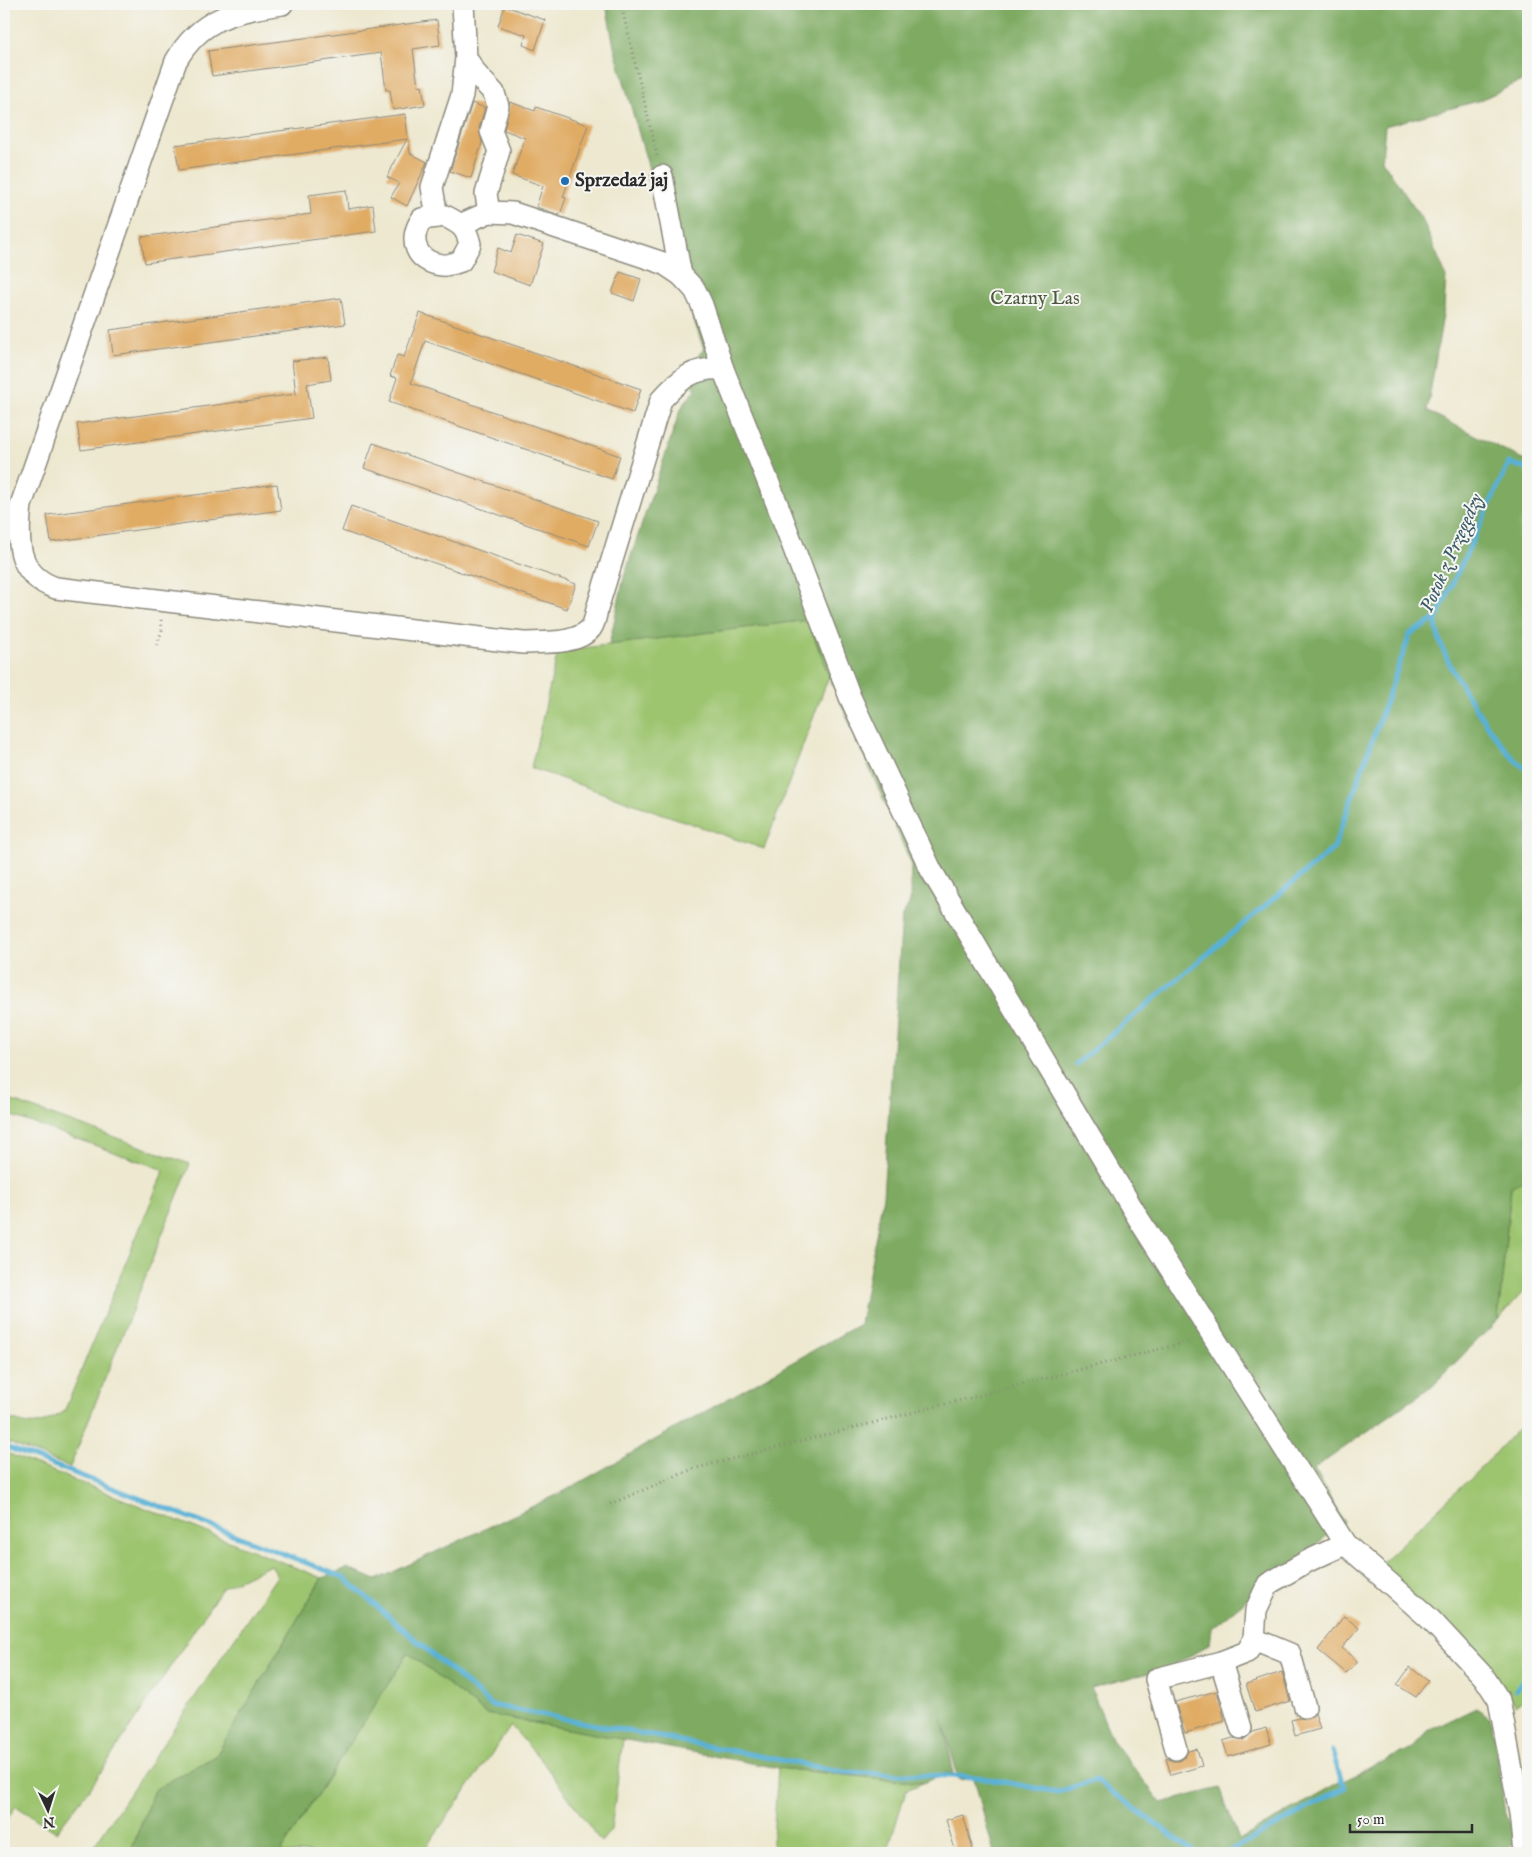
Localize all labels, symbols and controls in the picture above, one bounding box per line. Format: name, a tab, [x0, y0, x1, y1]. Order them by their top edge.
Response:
place label: Sprzedaż jaj	[575, 169, 668, 193]
marker: Sprzedaż jaj	[559, 175, 571, 187]
park label: Czarny Las	[990, 287, 1080, 311]
water label: Potok z Przegędzy	[1415, 489, 1490, 617]
north arrow	[22, 1784, 72, 1834]
scale bar	[1350, 1802, 1472, 1834]
text: 50 m	[1357, 1810, 1385, 1829]
text: N	[42, 1813, 57, 1831]

